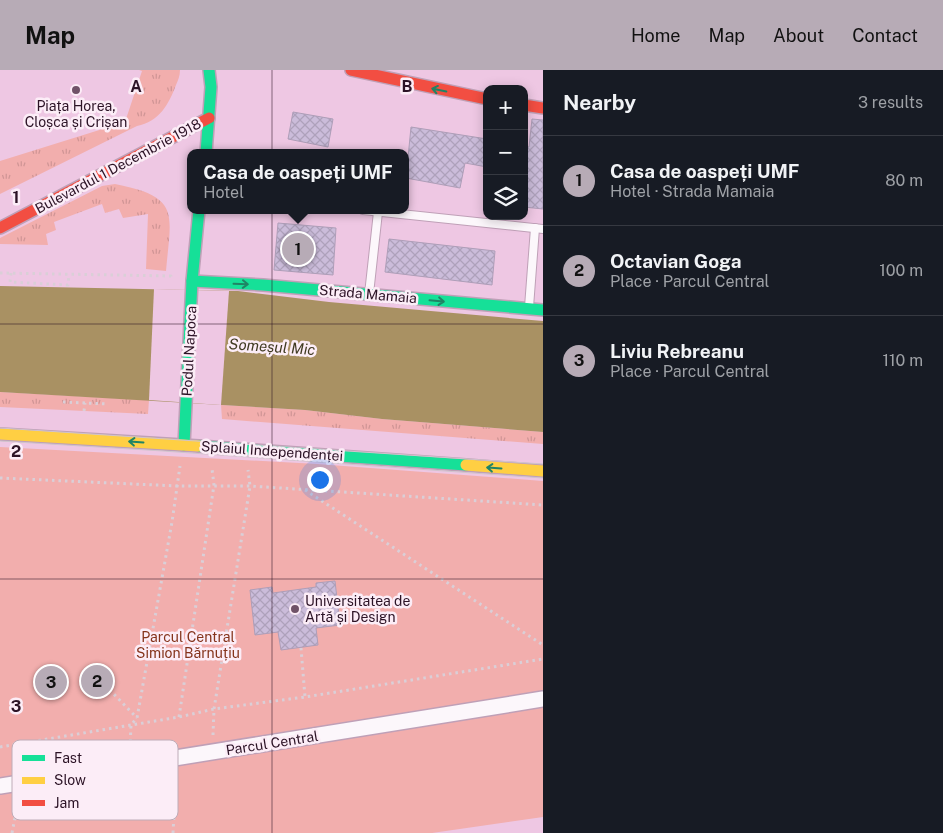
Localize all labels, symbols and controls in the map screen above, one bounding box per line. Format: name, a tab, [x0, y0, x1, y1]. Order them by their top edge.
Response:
text: Map	[25, 21, 75, 49]
text: Home	[631, 25, 681, 46]
text: Map	[709, 25, 745, 46]
text: About	[773, 25, 824, 46]
text: Contact	[852, 25, 918, 46]
text: A	[130, 77, 142, 96]
text: B	[402, 77, 413, 96]
marker: Piața Horea, Cloșca și Crișan	[70, 84, 82, 96]
one-way arrow	[431, 85, 447, 94]
map controls	[483, 85, 528, 220]
button: +	[483, 85, 528, 130]
text: Nearby	[563, 90, 636, 115]
text: 3 results	[858, 93, 923, 112]
place label: Piața Horea, Cloșca și Crișan	[25, 98, 127, 130]
street label: Bulevardul 1 Decembrie 1918	[32, 115, 204, 217]
button: −	[483, 130, 528, 175]
popup	[187, 149, 409, 214]
text: Casa de oaspeți UMF	[610, 160, 800, 182]
text: Casa de oaspeți UMF	[203, 161, 393, 183]
text: 1	[576, 171, 582, 190]
text: 80 m	[885, 171, 923, 190]
button: layers	[483, 175, 528, 220]
text: Hotel · Strada Mamaia	[610, 182, 774, 201]
text: Hotel	[203, 183, 244, 202]
text: 1	[13, 188, 19, 207]
pin: 1	[282, 230, 314, 268]
text: Octavian Goga	[610, 250, 742, 272]
text: 2	[574, 261, 584, 280]
text: 100 m	[879, 261, 923, 280]
text: Place · Parcul Central	[610, 272, 769, 291]
one-way arrow	[232, 279, 248, 288]
street label: Strada Mamaia	[318, 282, 418, 306]
one-way arrow	[429, 296, 445, 305]
street label: Podul Napoca	[179, 305, 199, 397]
water label: Someșul Mic	[228, 335, 316, 358]
text: Liviu Rebreanu	[610, 340, 744, 362]
text: 3	[574, 351, 584, 370]
text: 110 m	[882, 351, 923, 370]
text: Place · Parcul Central	[610, 362, 769, 381]
one-way arrow	[128, 438, 144, 447]
street label: Splaiul Independenței	[200, 438, 344, 464]
text: 2	[11, 442, 21, 461]
one-way arrow	[487, 463, 503, 473]
your location	[307, 467, 333, 493]
place label: Universitatea de Artă și Design	[305, 593, 410, 625]
marker: Universitatea de Artă și Design	[289, 603, 301, 615]
park label: Parcul Central Simion Bărnuțiu	[136, 629, 240, 661]
pin: 2	[81, 662, 113, 700]
pin: 3	[35, 663, 67, 701]
text: 3	[11, 697, 21, 716]
street label: Parcul Central	[225, 728, 319, 758]
legend	[12, 740, 178, 820]
text: Fast	[54, 750, 82, 766]
text: Slow	[54, 772, 86, 788]
text: Jam	[54, 795, 79, 811]

